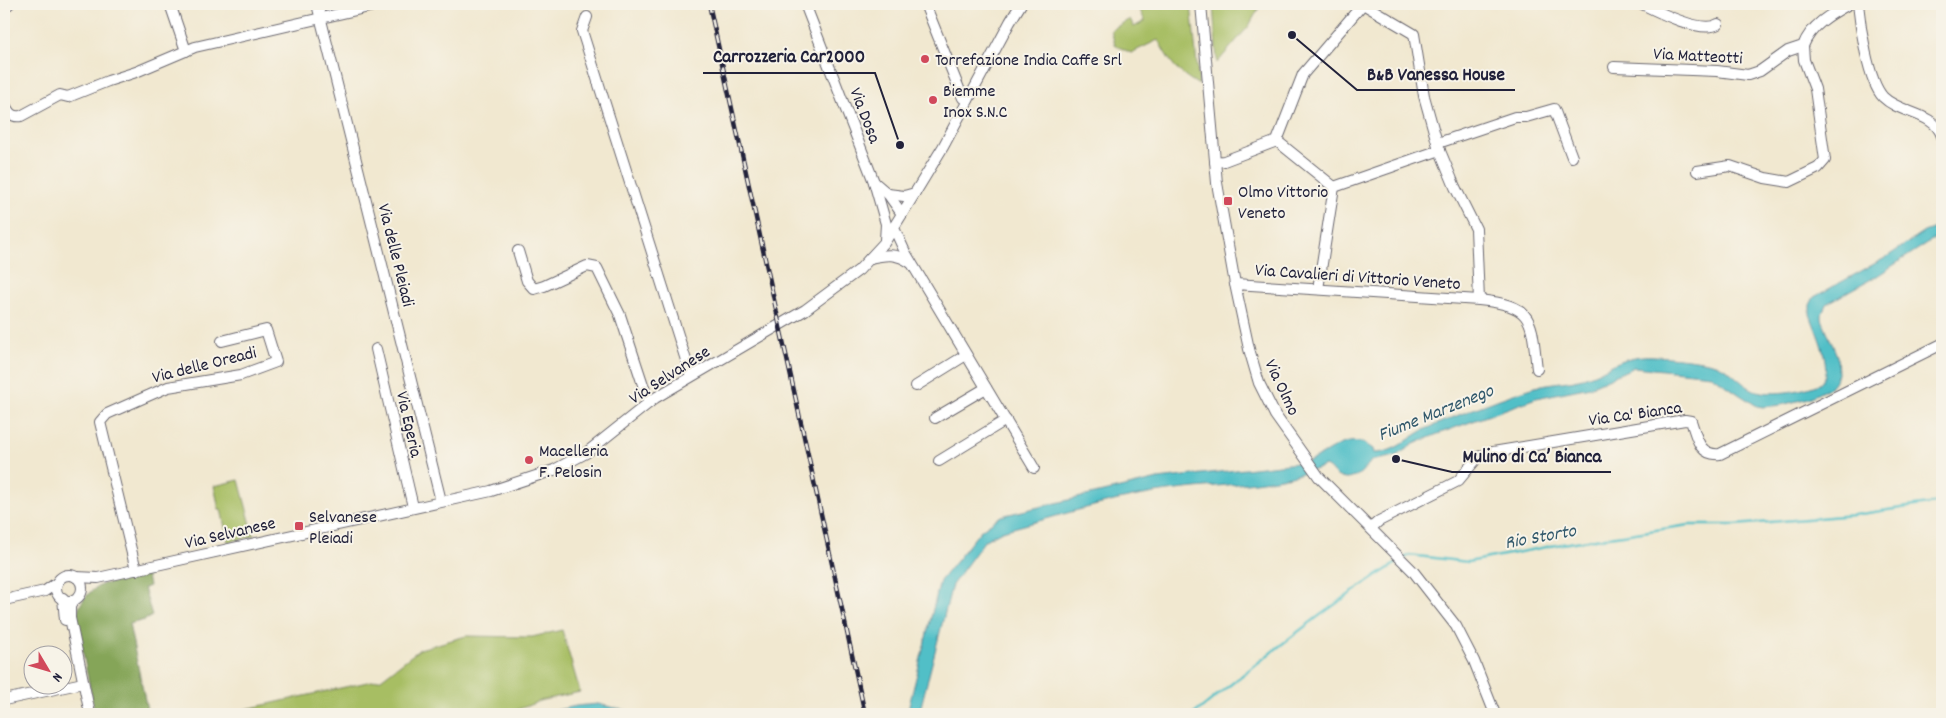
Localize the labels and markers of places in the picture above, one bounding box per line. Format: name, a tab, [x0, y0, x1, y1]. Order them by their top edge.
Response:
callout: Carrozzeria Car2000	[703, 39, 875, 73]
place label: Torrefazione India Caffe Srl	[935, 49, 1123, 74]
marker: Torrefazione India Caffe Srl	[919, 53, 931, 65]
callout: B&B Vanessa House	[1357, 56, 1515, 90]
place label: Biemme Inox S.N.C	[943, 80, 1008, 126]
marker: Biemme Inox S.N.C	[927, 94, 939, 106]
place label: Olmo Vittorio Veneto	[1238, 181, 1328, 227]
marker: Olmo Vittorio Veneto	[1222, 195, 1234, 207]
callout: Mulino di Ca’ Bianca	[1452, 438, 1611, 472]
place label: Macelleria F. Pelosin	[539, 440, 609, 486]
marker: Macelleria F. Pelosin	[523, 454, 535, 466]
place label: Selvanese Pleiadi	[309, 506, 377, 552]
marker: Selvanese Pleiadi	[293, 520, 305, 532]

